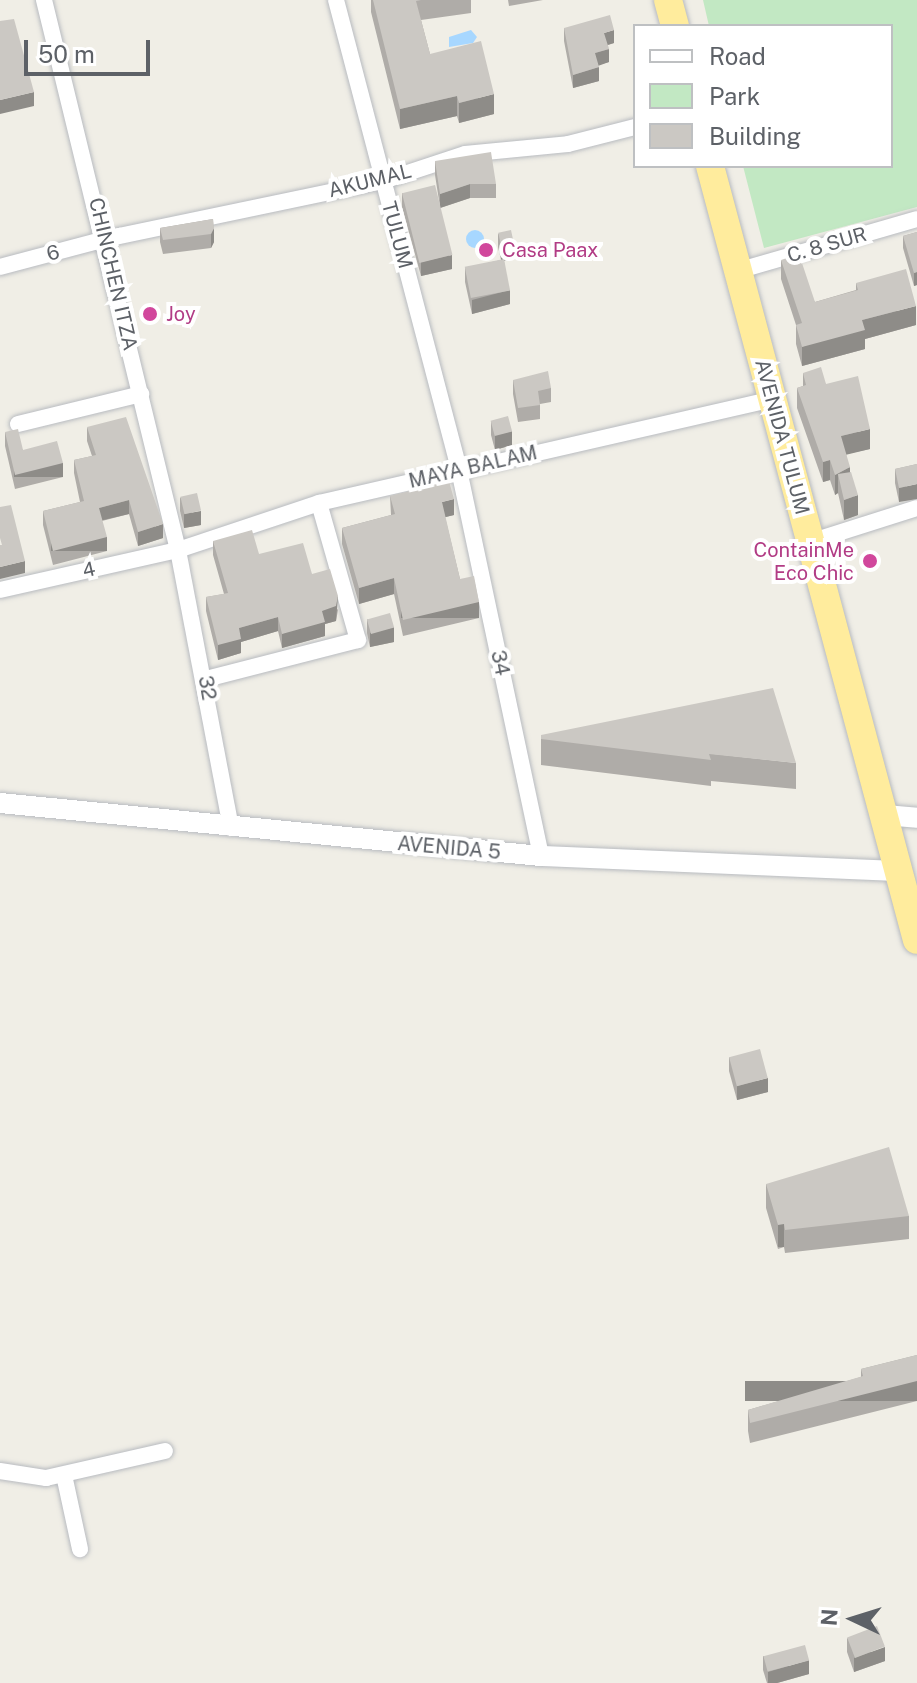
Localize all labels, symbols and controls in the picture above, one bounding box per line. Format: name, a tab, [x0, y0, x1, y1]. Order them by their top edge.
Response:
scale bar	[28, 24, 154, 74]
legend	[633, 24, 893, 168]
text: 50 m	[38, 40, 95, 68]
text: Road	[709, 42, 766, 70]
text: Park	[709, 82, 760, 110]
text: Building	[709, 122, 801, 150]
street label: AKUMAL	[326, 159, 414, 203]
street label: CHINCHEN ITZA	[84, 195, 142, 353]
street label: TULUM	[377, 199, 417, 271]
street label: C. 8 SUR	[784, 222, 870, 268]
place label: Casa Paax	[502, 238, 598, 262]
street label: 6	[44, 240, 62, 266]
marker: Casa Paax	[477, 241, 495, 259]
place label: Joy	[166, 302, 196, 326]
marker: Joy	[141, 305, 159, 323]
street label: AVENIDA TULUM	[750, 357, 814, 517]
street label: MAYA BALAM	[406, 441, 540, 493]
place label: ContainMe Eco Chic	[754, 538, 854, 585]
marker: ContainMe Eco Chic	[861, 552, 879, 570]
street label: 4	[80, 557, 98, 583]
street label: 34	[486, 648, 514, 678]
street label: 32	[193, 674, 221, 702]
street label: AVENIDA 5	[396, 832, 502, 864]
north arrow	[813, 1579, 893, 1659]
text: N	[815, 1608, 843, 1627]

